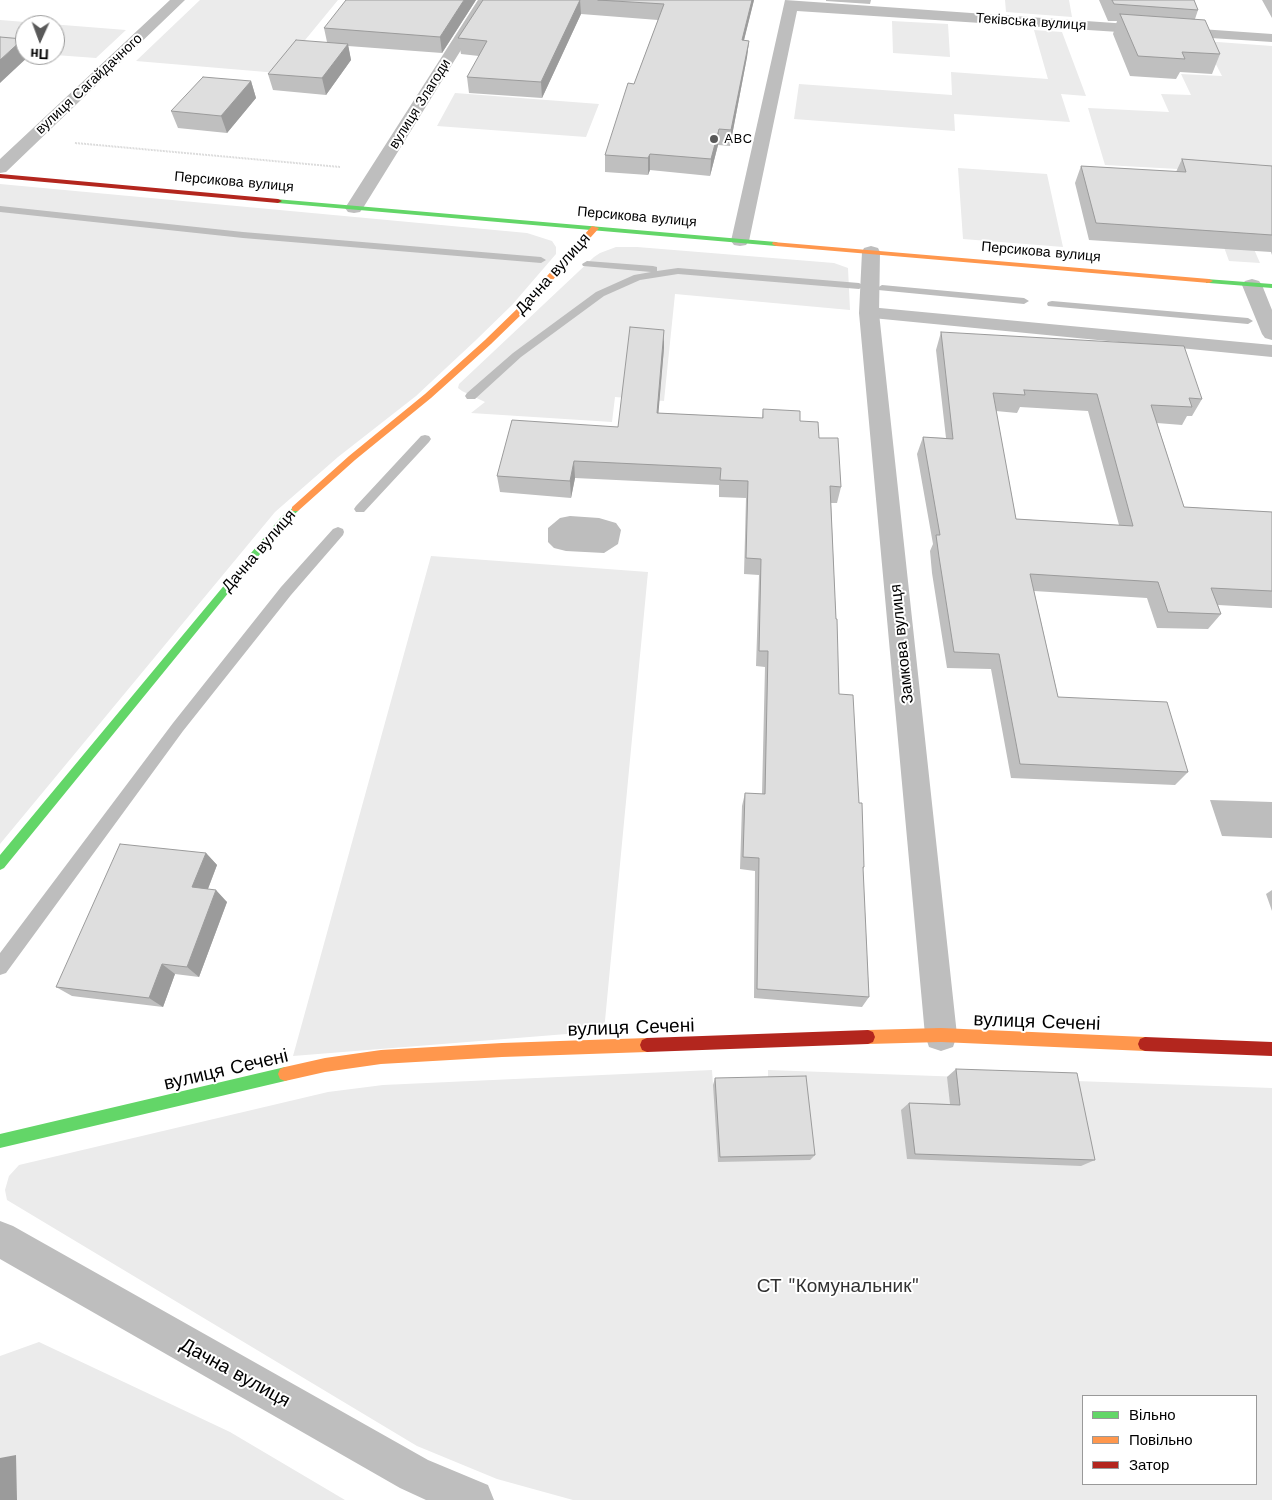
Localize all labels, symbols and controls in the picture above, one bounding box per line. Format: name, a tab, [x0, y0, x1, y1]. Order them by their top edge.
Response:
street label: Теківська вулиця	[975, 10, 1087, 34]
north arrow	[15, 15, 65, 65]
street label: вулиця Сагайдачного	[32, 30, 146, 138]
text: Пн	[30, 46, 49, 62]
street label: вулиця Злагоди	[386, 56, 454, 152]
place label: ABC	[724, 131, 752, 147]
marker: ABC	[708, 133, 720, 145]
street label: Персикова вулиця	[174, 168, 294, 196]
street label: Персикова вулиця	[577, 203, 697, 231]
street label: Дачна вулиця	[511, 229, 595, 319]
street label: Персикова вулиця	[981, 238, 1101, 266]
street label: Дачна вулиця	[218, 506, 300, 596]
street label: Замкова вулиця	[886, 583, 918, 705]
street label: вулиця Сечені	[973, 1008, 1101, 1036]
street label: вулиця Сечені	[567, 1014, 695, 1042]
street label: вулиця Сечені	[162, 1045, 290, 1095]
park label: СТ "Комунальник"	[757, 1275, 919, 1297]
street label: Дачна вулиця	[176, 1333, 294, 1413]
legend	[1082, 1395, 1257, 1485]
text: Вільно	[1129, 1406, 1176, 1424]
text: Повільно	[1129, 1431, 1193, 1449]
text: Затор	[1129, 1456, 1169, 1474]

